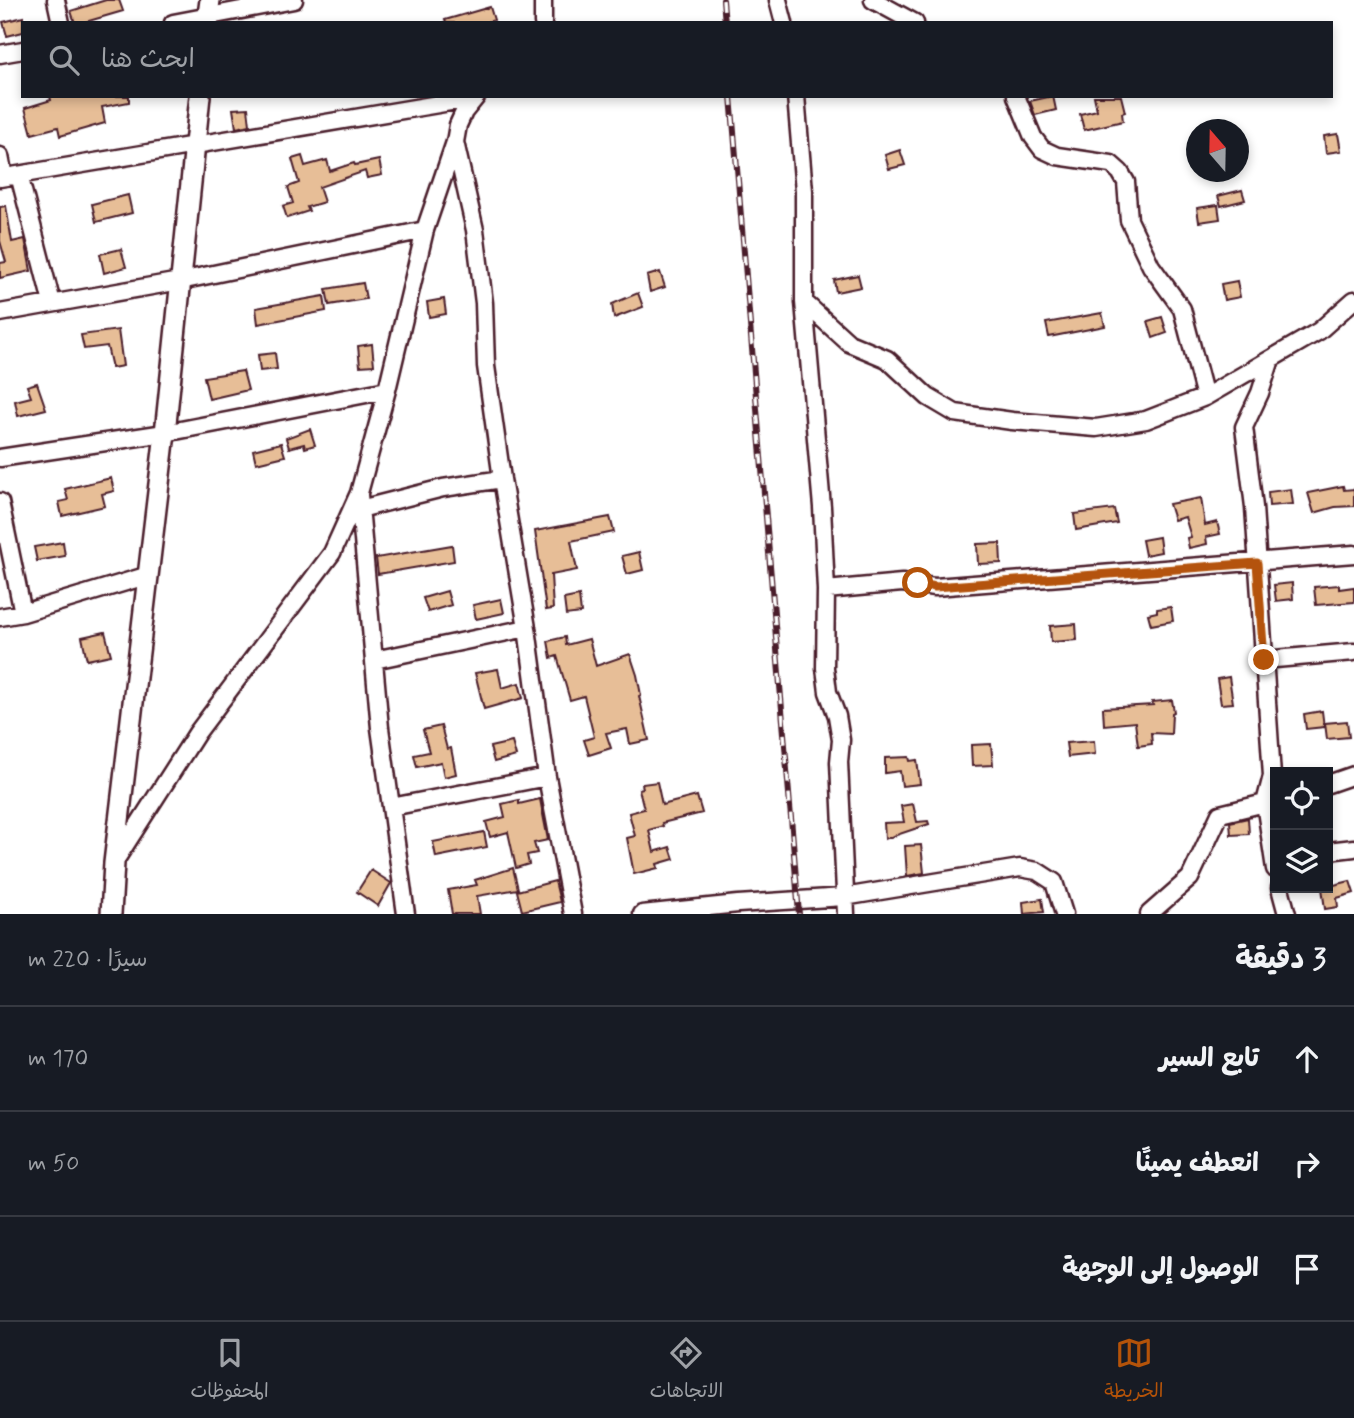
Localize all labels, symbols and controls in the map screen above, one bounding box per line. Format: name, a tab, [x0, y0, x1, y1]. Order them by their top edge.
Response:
search box	[21, 21, 1333, 98]
icon: search	[45, 41, 83, 79]
text: ابحث هنا	[101, 43, 195, 77]
north arrow	[1186, 119, 1249, 182]
route start	[902, 567, 933, 598]
route end	[1248, 644, 1279, 675]
map controls	[1270, 767, 1333, 893]
button: locate	[1270, 767, 1333, 830]
button: layers	[1270, 830, 1333, 893]
text: 3 دقيقة	[1235, 940, 1326, 979]
text: سيرًا · 220 m	[28, 945, 148, 975]
icon: ahead	[1288, 1040, 1326, 1078]
text: تابع السير	[1159, 1042, 1259, 1076]
text: 170 m	[28, 1044, 88, 1074]
icon: right	[1288, 1145, 1326, 1183]
text: انعطف يمينًا	[1136, 1147, 1259, 1181]
text: 50 m	[28, 1149, 80, 1179]
icon: arrive	[1288, 1250, 1326, 1288]
text: الوصول إلى الوجهة	[1062, 1252, 1259, 1286]
tab: المحفوظات	[191, 1334, 269, 1407]
tab: الاتجاهات	[650, 1334, 723, 1407]
tab: الخريطة	[1104, 1334, 1163, 1407]

